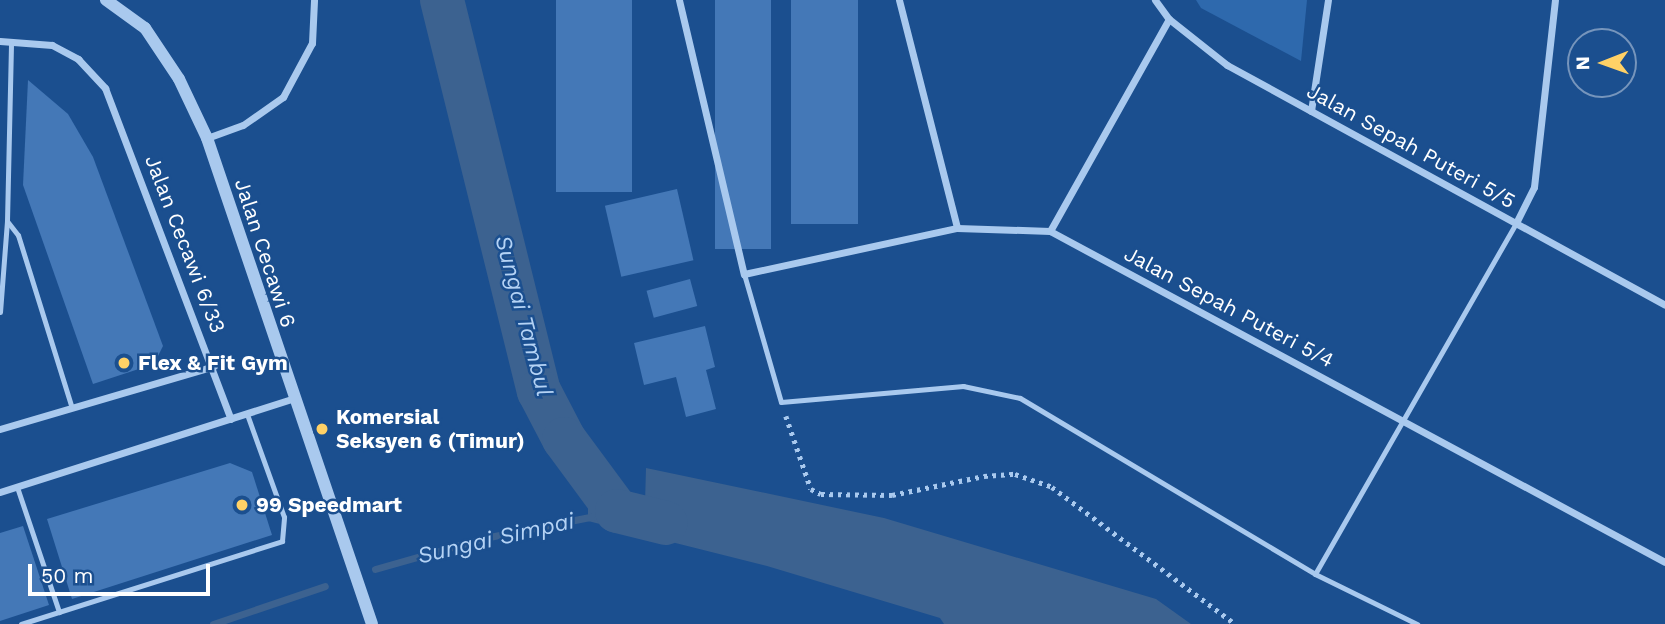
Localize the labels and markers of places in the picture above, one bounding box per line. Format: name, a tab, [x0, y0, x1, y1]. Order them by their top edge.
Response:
place label: Flex & Fit Gym	[138, 350, 288, 376]
marker: Flex & Fit Gym	[116, 355, 132, 371]
place label: Komersial Seksyen 6 (Timur)	[336, 404, 525, 454]
marker: Komersial Seksyen 6 (Timur)	[314, 421, 330, 437]
place label: 99 Speedmart	[256, 492, 402, 518]
marker: 99 Speedmart	[234, 497, 250, 513]

